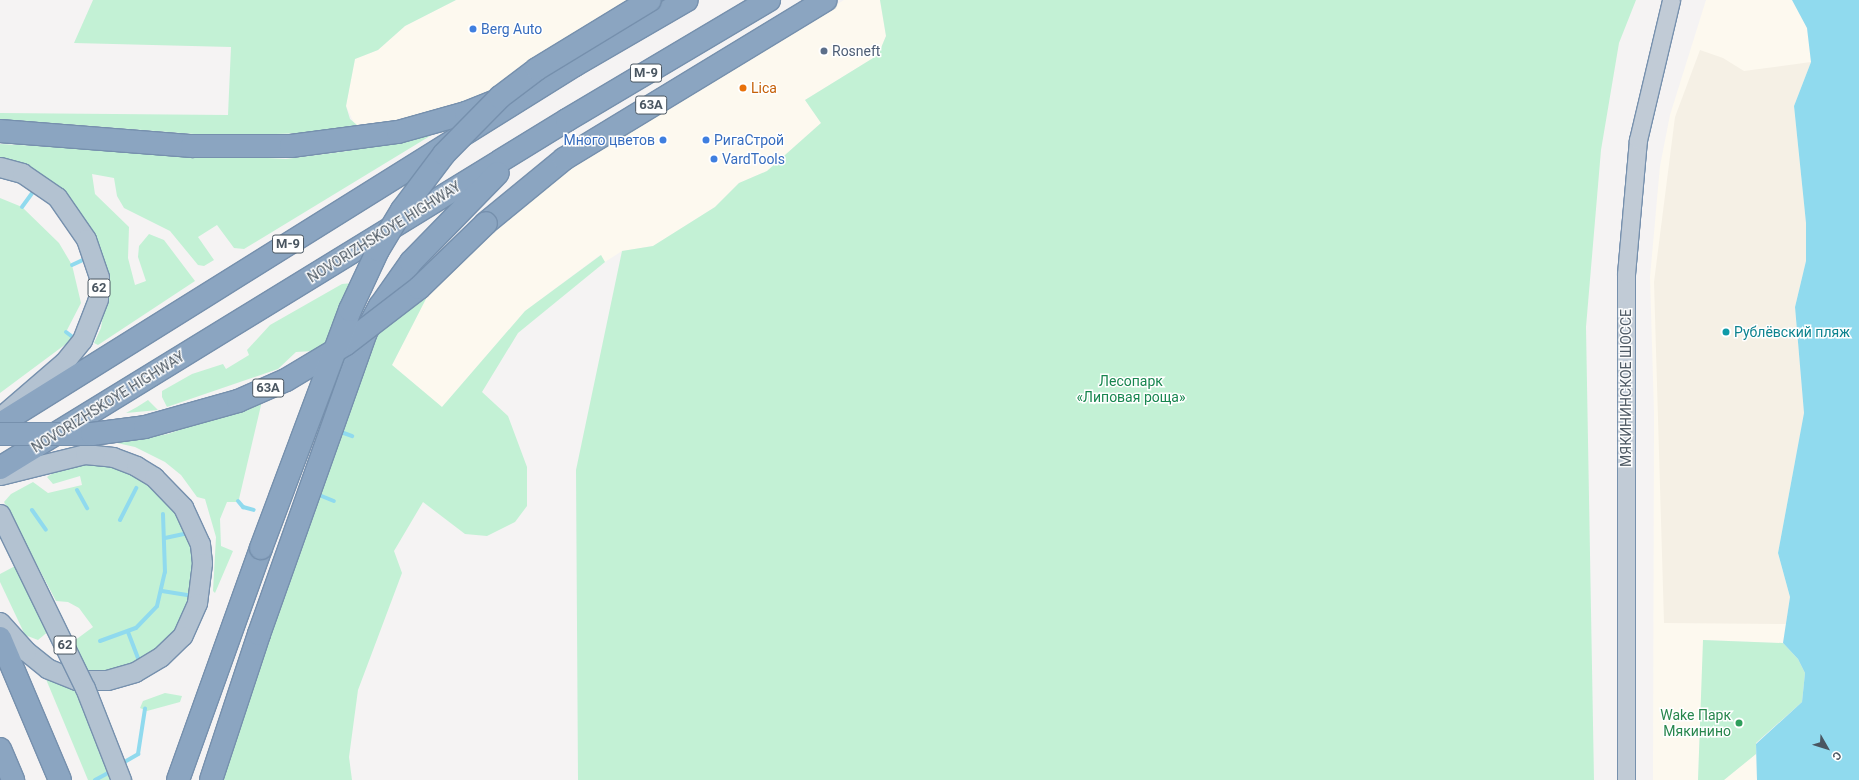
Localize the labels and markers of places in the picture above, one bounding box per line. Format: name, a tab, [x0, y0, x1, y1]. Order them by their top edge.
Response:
place label: Berg Auto	[481, 21, 542, 37]
marker: Berg Auto	[468, 24, 478, 34]
place label: Rosneft	[832, 43, 880, 59]
marker: Rosneft	[819, 46, 829, 56]
place label: Lica	[751, 80, 777, 96]
marker: Lica	[738, 83, 748, 93]
place label: Много цветов	[563, 132, 655, 148]
place label: РигаСтрой	[714, 132, 784, 148]
marker: Много цветов	[658, 135, 668, 145]
marker: РигаСтрой	[701, 135, 711, 145]
place label: VardTools	[722, 151, 785, 167]
marker: VardTools	[709, 154, 719, 164]
place label: Рублёвский пляж	[1734, 324, 1850, 340]
marker: Рублёвский пляж	[1721, 327, 1731, 337]
place label: Wake Парк Мякинино	[1660, 707, 1731, 740]
marker: Wake Парк Мякинино	[1734, 718, 1744, 728]

